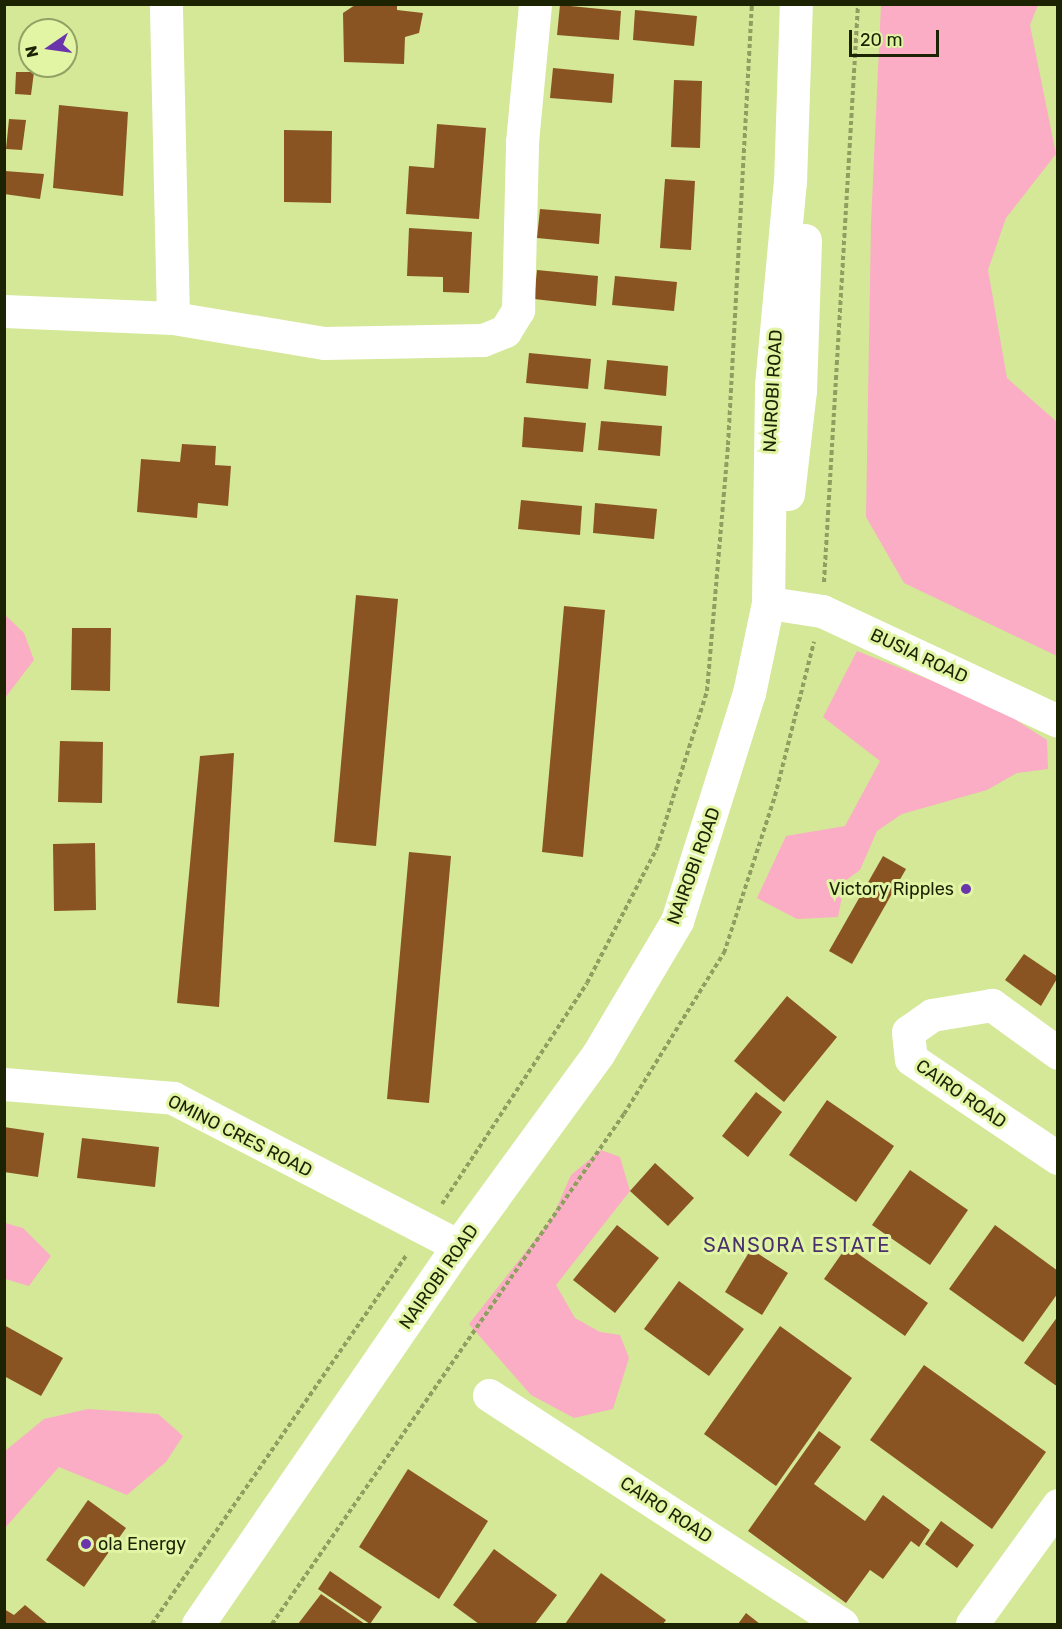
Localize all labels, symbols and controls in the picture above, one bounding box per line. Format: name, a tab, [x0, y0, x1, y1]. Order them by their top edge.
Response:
north arrow	[18, 18, 78, 78]
scale bar	[852, 18, 942, 56]
text: 20 m	[860, 29, 902, 51]
text: N	[21, 44, 42, 59]
street label: NAIROBI ROAD	[759, 329, 787, 453]
street label: BUSIA ROAD	[867, 624, 971, 688]
street label: NAIROBI ROAD	[663, 805, 725, 927]
place label: Victory Ripples	[828, 878, 954, 900]
marker: Victory Ripples	[959, 882, 973, 896]
street label: CAIRO ROAD	[912, 1055, 1010, 1133]
street label: OMINO CRES ROAD	[164, 1090, 316, 1182]
street label: NAIROBI ROAD	[395, 1220, 483, 1334]
district label: SANSORA ESTATE	[703, 1233, 891, 1257]
street label: CAIRO ROAD	[616, 1472, 716, 1548]
place label: ola Energy	[98, 1533, 186, 1555]
marker: ola Energy	[79, 1537, 93, 1551]

